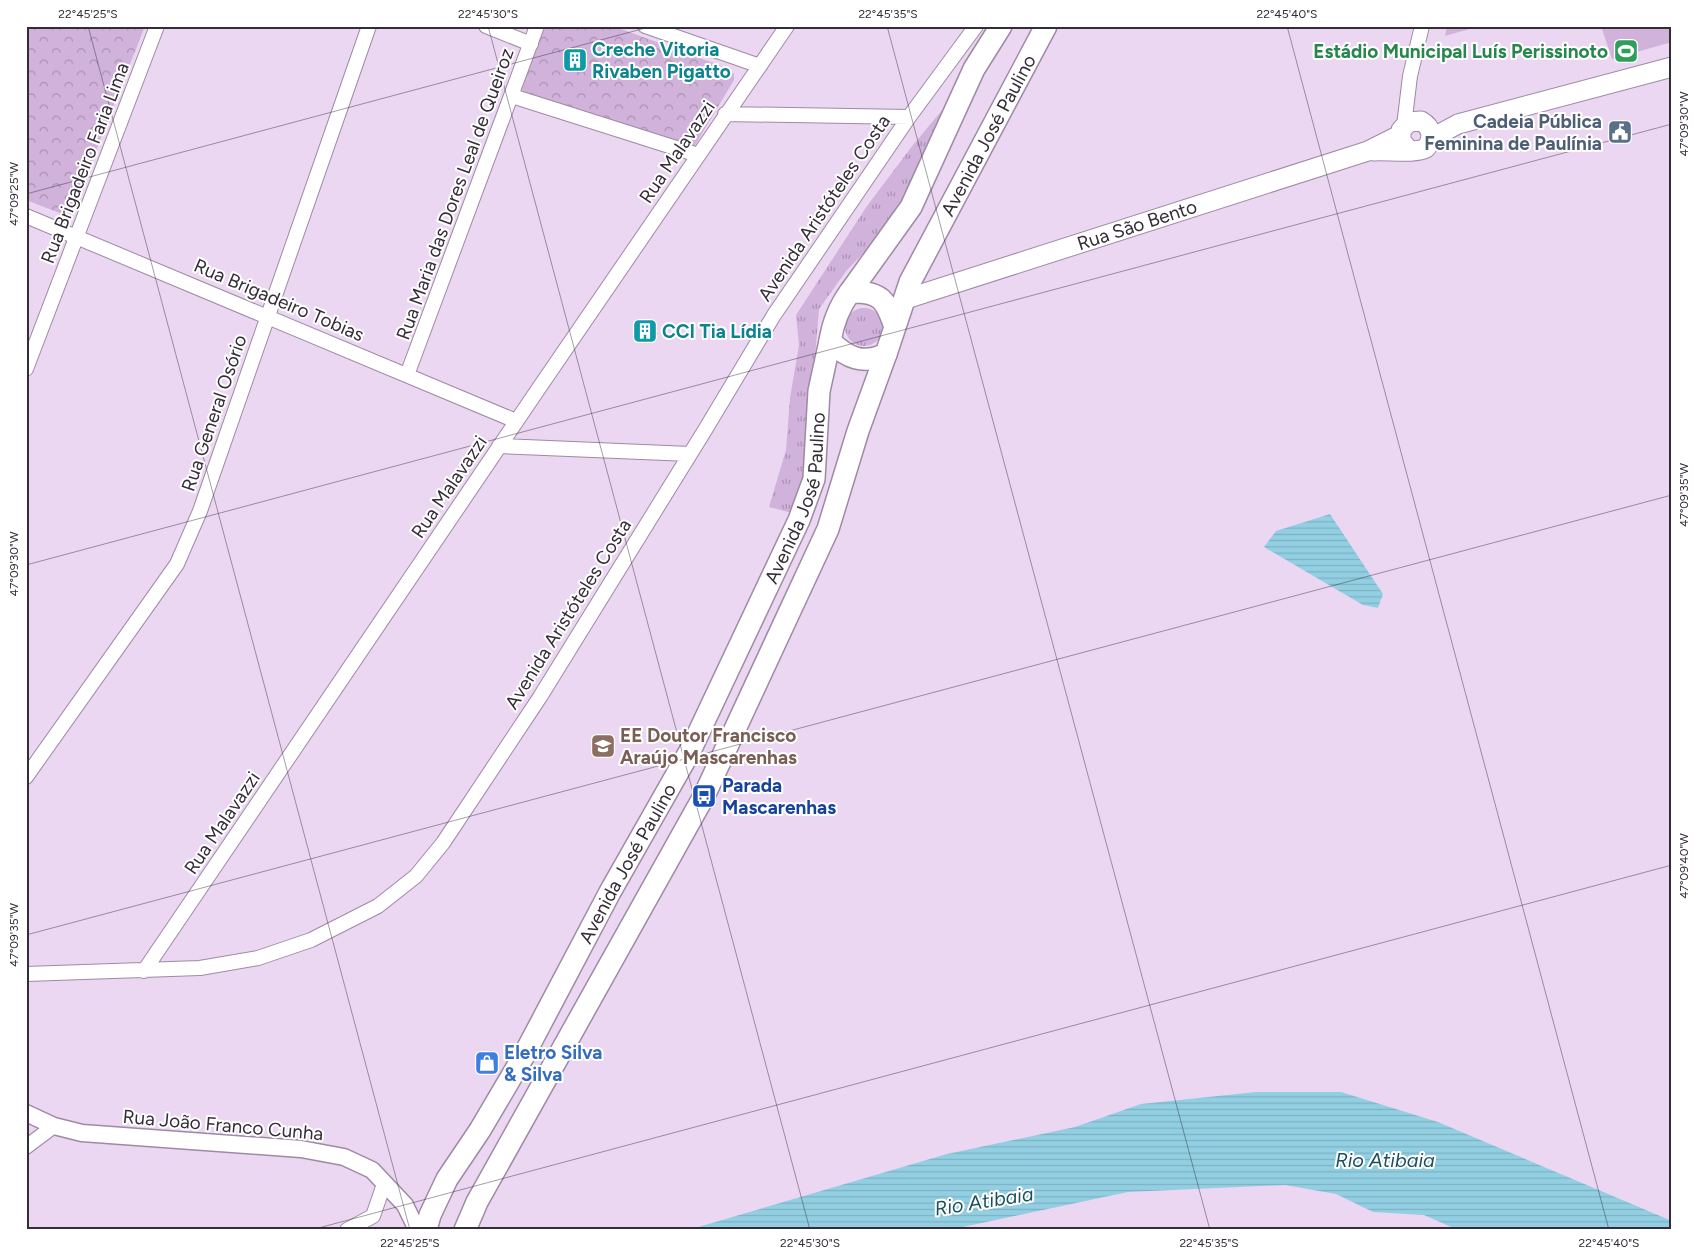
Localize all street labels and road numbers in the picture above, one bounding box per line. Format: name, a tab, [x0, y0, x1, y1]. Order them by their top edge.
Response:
street label: Rua Maria das Dores Leal de Queiroz	[391, 45, 519, 343]
street label: Avenida José Paulino	[936, 50, 1040, 220]
street label: Rua Brigadeiro Faria Lima	[36, 59, 134, 267]
street label: Rua Malavazzi	[634, 96, 720, 208]
street label: Avenida Aristóteles Costa	[753, 110, 895, 306]
street label: Rua São Bento	[1074, 195, 1200, 255]
street label: Rua Brigadeiro Tobias	[190, 254, 368, 346]
street label: Rua General Osório	[176, 332, 252, 494]
street label: Avenida José Paulino	[759, 412, 829, 587]
street label: Rua Malavazzi	[406, 431, 492, 543]
street label: Avenida Aristóteles Costa	[500, 515, 636, 713]
street label: Rua Malavazzi	[179, 767, 265, 879]
street label: Avenida José Paulino	[574, 779, 681, 947]
street label: Rua João Franco Cunha	[122, 1105, 324, 1145]

